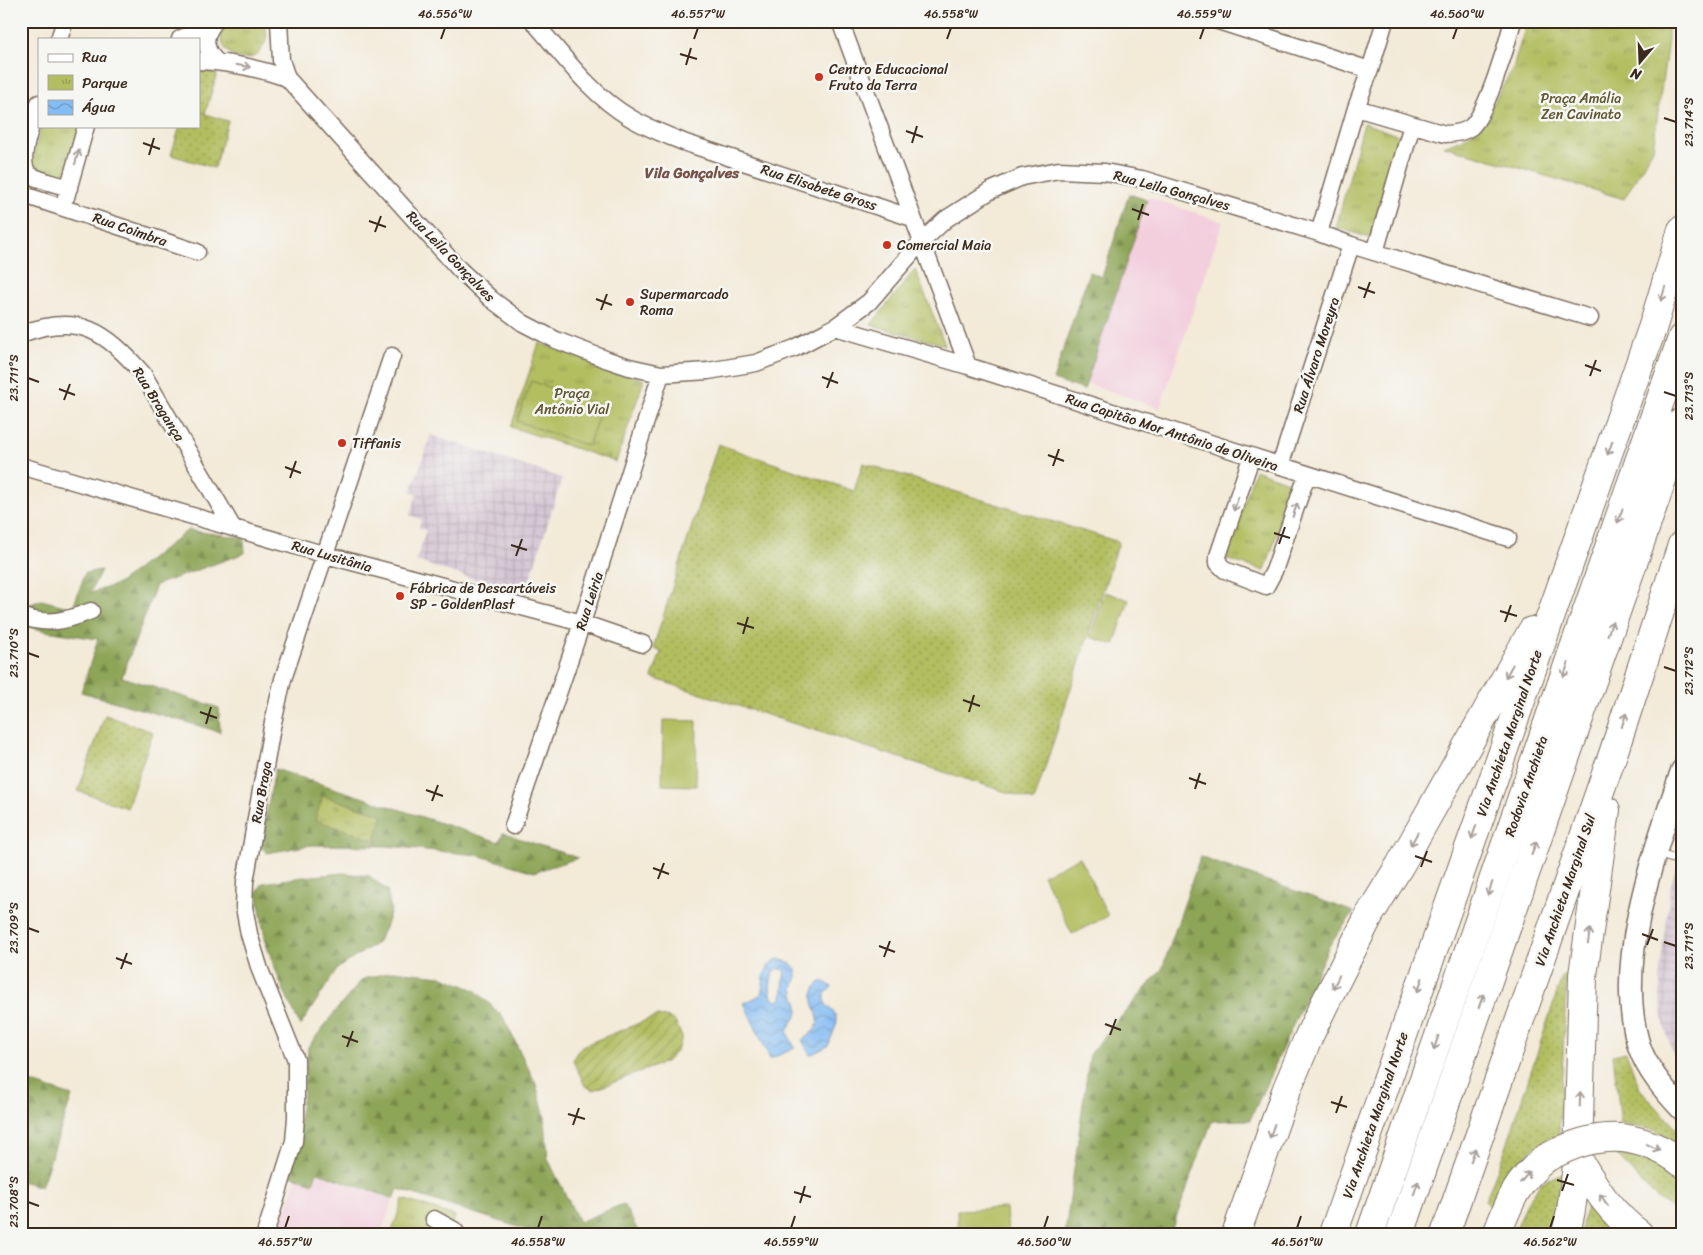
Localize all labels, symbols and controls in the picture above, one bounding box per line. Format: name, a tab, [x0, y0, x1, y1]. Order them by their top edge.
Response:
text: 46.556°W	[418, 3, 473, 25]
text: 46.557°W	[671, 3, 726, 25]
text: 46.558°W	[924, 3, 979, 25]
text: 46.559°W	[1177, 3, 1232, 25]
text: 46.560°W	[1430, 3, 1485, 25]
legend	[38, 38, 200, 128]
north arrow	[1616, 38, 1666, 88]
text: Rua	[82, 44, 107, 70]
place label: Centro Educacional Fruto da Terra	[829, 57, 949, 98]
text: N	[1627, 60, 1646, 88]
one-way arrow	[235, 62, 251, 72]
text: Parque	[82, 70, 127, 96]
marker: Centro Educacional Fruto da Terra	[813, 71, 825, 83]
park label: Praça Amália Zen Cavinato	[1541, 86, 1621, 127]
text: Água	[81, 94, 115, 120]
text: 23.714°S	[1678, 97, 1700, 147]
one-way arrow	[73, 149, 83, 165]
street label: Rua Elisabete Gross	[758, 157, 881, 218]
district label: Vila Gonçalves	[645, 160, 740, 186]
street label: Rua Leila Gonçalves	[1111, 163, 1233, 218]
street label: Rua Coimbra	[89, 205, 171, 254]
street label: Rua Leila Gonçalves	[400, 205, 502, 309]
place label: Comercial Maia	[897, 233, 991, 258]
marker: Comercial Maia	[881, 239, 893, 251]
place label: Supermarcado Roma	[640, 282, 729, 323]
one-way arrow	[1657, 286, 1667, 302]
street label: Rua Álvaro Moreyra	[1286, 294, 1347, 417]
marker: Supermarcado Roma	[624, 296, 636, 308]
text: 23.711°S	[3, 354, 25, 401]
street label: Rua Bragança	[126, 362, 192, 447]
text: 23.713°S	[1678, 371, 1700, 420]
park label: Praça Antônio Vial	[534, 381, 610, 422]
street label: Rua Capitão Mor Antônio de Oliveira	[1062, 386, 1282, 479]
place label: Tiffanis	[352, 431, 401, 456]
marker: Tiffanis	[336, 437, 348, 449]
one-way arrow	[1605, 439, 1614, 455]
one-way arrow	[1230, 496, 1240, 512]
one-way arrow	[1291, 503, 1300, 519]
one-way arrow	[1615, 508, 1624, 523]
street label: Rua Lusitânia	[289, 533, 375, 580]
street label: Rua Leiria	[568, 569, 611, 634]
place label: Fábrica de Descartáveis SP - GoldenPlast	[410, 576, 556, 617]
marker: Fábrica de Descartáveis SP - GoldenPlast	[394, 590, 406, 602]
one-way arrow	[1606, 621, 1615, 636]
text: 23.710°S	[3, 628, 25, 678]
street label: Via Anchieta Marginal Norte	[1469, 646, 1550, 820]
text: 23.712°S	[1678, 646, 1700, 695]
one-way arrow	[1561, 661, 1570, 677]
one-way arrow	[1504, 664, 1514, 679]
one-way arrow	[1620, 713, 1630, 729]
street label: Rodovia Anchieta	[1497, 732, 1555, 840]
street label: Rua Braga	[244, 759, 279, 825]
street label: Via Anchieta Marginal Sul	[1528, 810, 1604, 970]
one-way arrow	[1469, 824, 1479, 840]
one-way arrow	[1409, 832, 1419, 847]
one-way arrow	[1530, 840, 1539, 856]
one-way arrow	[1484, 881, 1494, 897]
text: 23.709°S	[3, 902, 25, 954]
text: 23.711°S	[1678, 922, 1700, 969]
one-way arrow	[1584, 929, 1594, 945]
one-way arrow	[1330, 974, 1340, 989]
one-way arrow	[1415, 977, 1424, 992]
one-way arrow	[1477, 994, 1486, 1009]
street label: Via Anchieta Marginal Norte	[1335, 1028, 1416, 1202]
one-way arrow	[1431, 1034, 1440, 1050]
one-way arrow	[1575, 1091, 1585, 1107]
one-way arrow	[1267, 1123, 1276, 1138]
one-way arrow	[1645, 1142, 1660, 1152]
one-way arrow	[1469, 1147, 1478, 1163]
one-way arrow	[1520, 1171, 1531, 1184]
text: 23.708°S	[3, 1176, 25, 1228]
one-way arrow	[1412, 1180, 1421, 1196]
one-way arrow	[1599, 1193, 1609, 1207]
text: 46.557°W	[258, 1231, 313, 1253]
text: 46.558°W	[511, 1231, 566, 1253]
text: 46.559°W	[764, 1231, 819, 1253]
text: 46.560°W	[1017, 1231, 1072, 1253]
text: 46.561°W	[1271, 1231, 1324, 1253]
text: 46.562°W	[1523, 1231, 1577, 1253]

